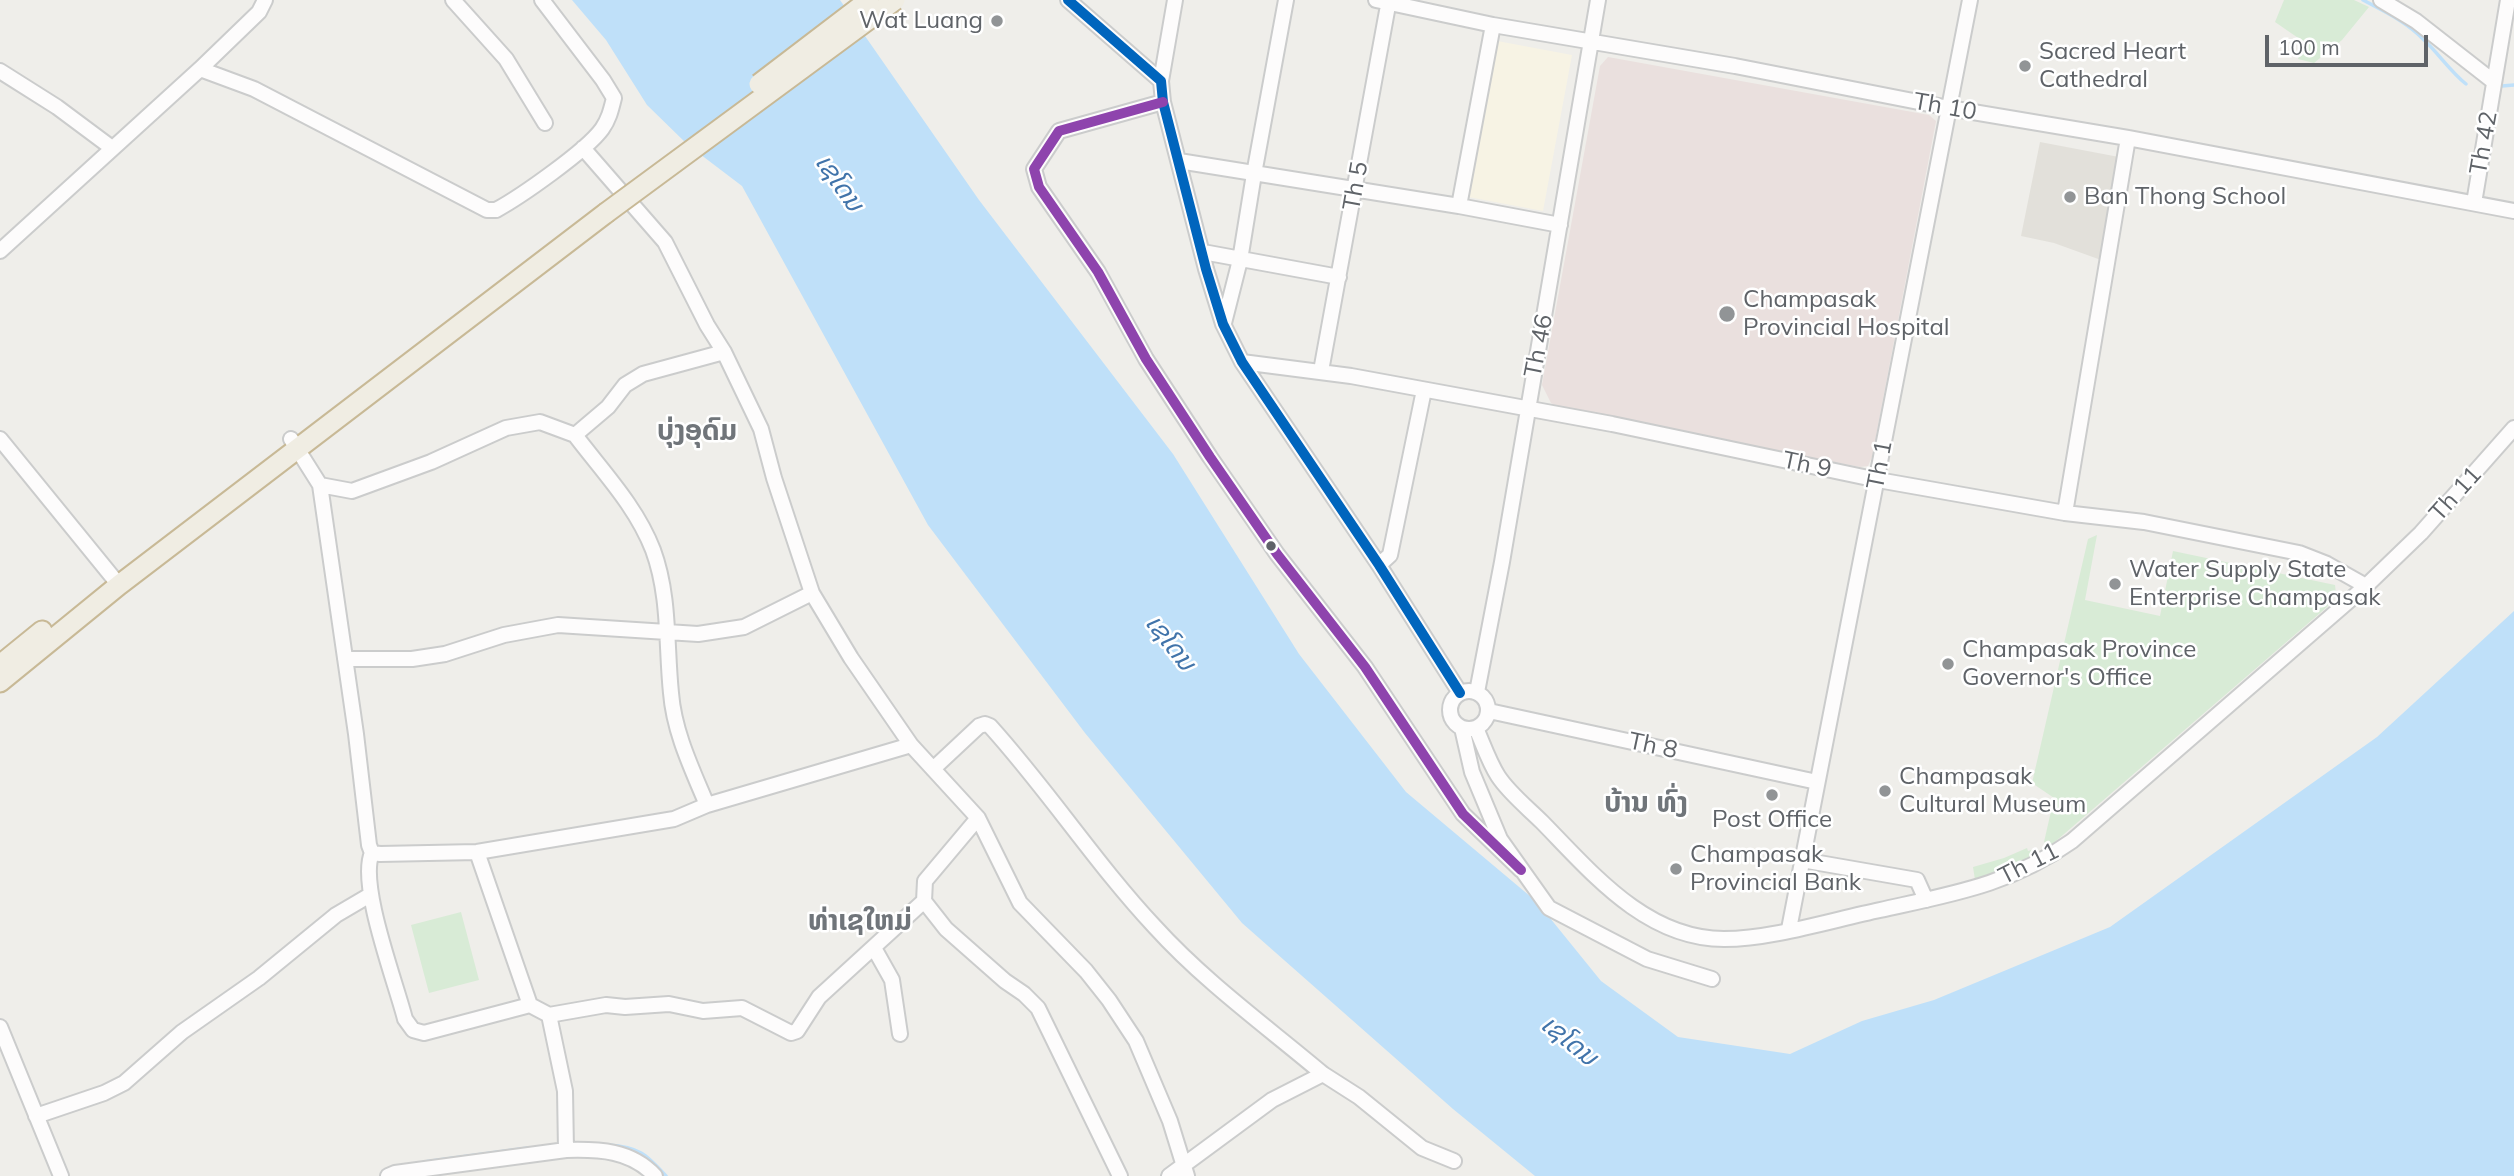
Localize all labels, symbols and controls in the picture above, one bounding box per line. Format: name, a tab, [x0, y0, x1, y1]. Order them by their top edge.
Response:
place label: Wat Luang	[859, 7, 983, 35]
marker: Wat Luang	[989, 13, 1005, 29]
scale bar	[2269, 21, 2432, 65]
text: 100 m	[2278, 34, 2340, 60]
place label: Sacred Heart Cathedral	[2039, 38, 2186, 94]
marker: Sacred Heart Cathedral	[2017, 58, 2033, 74]
street label: Th 10	[1911, 87, 1979, 127]
street label: Th 42	[2464, 109, 2504, 177]
water label: ເຊໂດນ	[808, 148, 870, 218]
street label: Th 5	[1338, 159, 1374, 213]
place label: Ban Thong School	[2084, 183, 2286, 211]
marker: Ban Thong School	[2062, 189, 2078, 205]
place label: Champasak Provincial Hospital	[1743, 286, 1950, 342]
marker: Champasak Provincial Hospital	[1717, 304, 1737, 324]
street label: Th 46	[1519, 312, 1559, 380]
district label: ບຸ່ງອຸດົມ	[657, 415, 737, 449]
street label: Th 1	[1861, 438, 1899, 492]
street label: Th 9	[1780, 446, 1834, 484]
street label: Th 11	[2424, 461, 2488, 527]
unlabelled marker	[1264, 539, 1278, 553]
place label: Water Supply State Enterprise Champasak	[2129, 556, 2381, 612]
marker: Water Supply State Enterprise Champasak	[2107, 576, 2123, 592]
water label: ເຊໂດນ	[1138, 609, 1202, 677]
place label: Champasak Province Governor's Office	[1962, 636, 2196, 692]
marker: Champasak Province Governor's Office	[1940, 656, 1956, 672]
street label: Th 8	[1626, 727, 1680, 765]
place label: Champasak Cultural Museum	[1899, 763, 2086, 819]
marker: Champasak Cultural Museum	[1877, 783, 1893, 799]
district label: ບ້ານ ທົ່ງ	[1604, 787, 1688, 821]
marker: Post Office	[1764, 787, 1780, 803]
place label: Post Office	[1712, 806, 1832, 834]
street label: Th 11	[1994, 837, 2064, 891]
place label: Champasak Provincial Bank	[1690, 841, 1861, 897]
marker: Champasak Provincial Bank	[1668, 861, 1684, 877]
district label: ທ່າເຊໃຫມ່	[808, 905, 912, 939]
water label: ເຊໂດນ	[1535, 1009, 1603, 1073]

